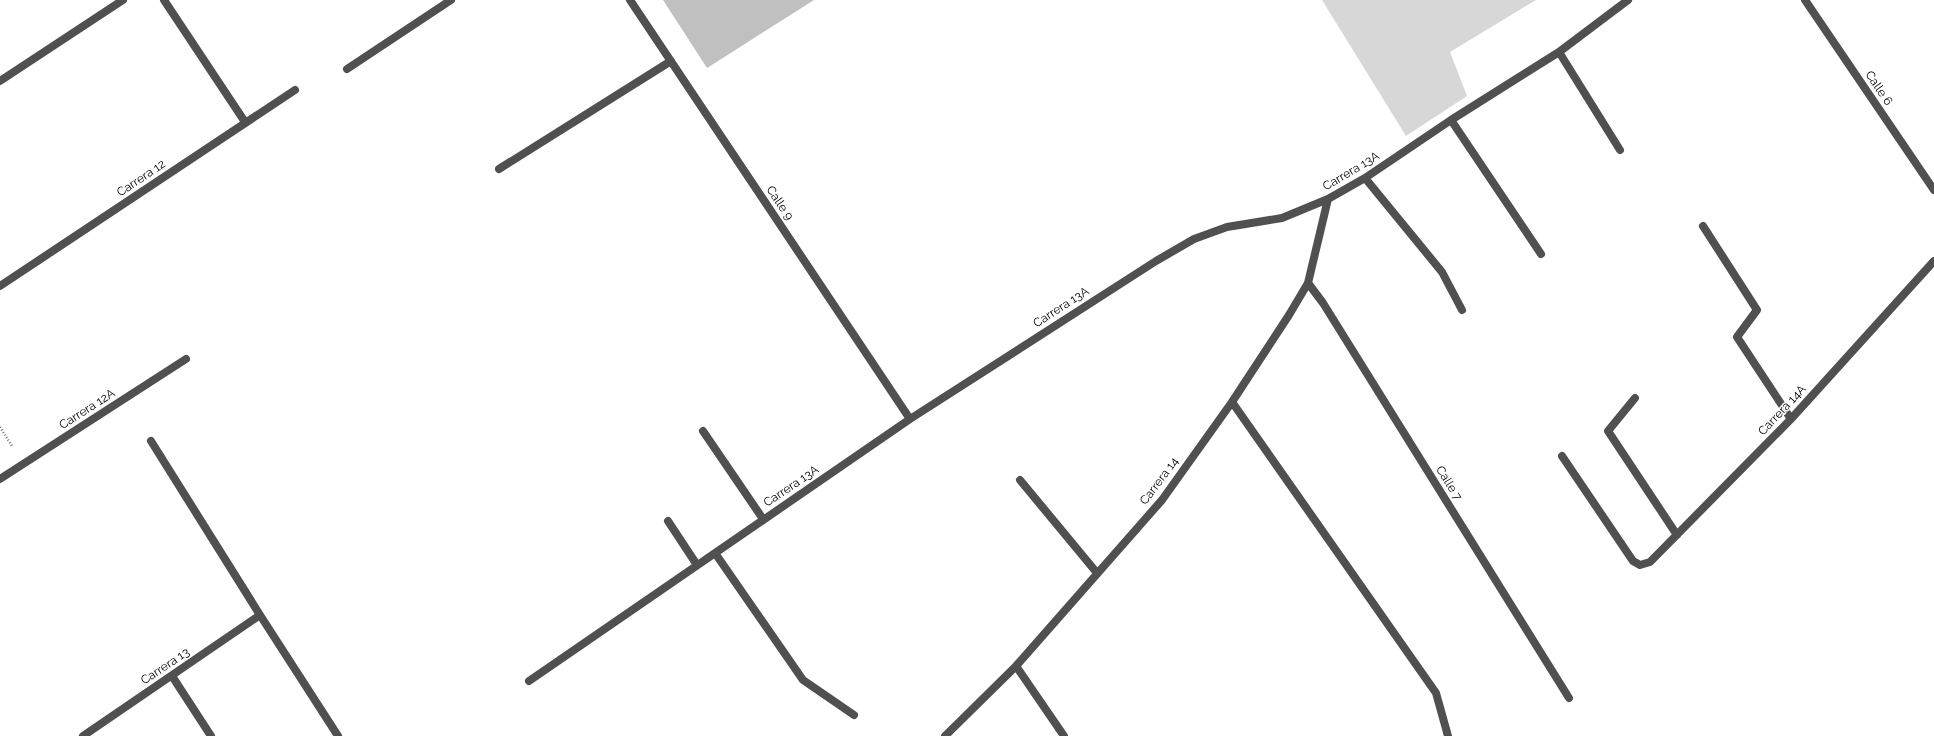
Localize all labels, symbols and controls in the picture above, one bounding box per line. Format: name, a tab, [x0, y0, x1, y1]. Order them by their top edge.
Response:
street label: Calle 6	[1862, 68, 1896, 108]
street label: Carrera 13A	[1320, 149, 1382, 193]
street label: Carrera 12	[114, 157, 168, 199]
street label: Calle 9	[763, 183, 797, 223]
street label: Carrera 13A	[1031, 284, 1091, 330]
street label: Carrera 14A	[1755, 382, 1809, 438]
street label: Carrera 12A	[57, 386, 117, 432]
street label: Carrera 14	[1137, 454, 1182, 507]
street label: Carrera 13A	[761, 462, 821, 510]
street label: Calle 7	[1433, 463, 1465, 503]
street label: Carrera 13	[138, 645, 192, 687]

